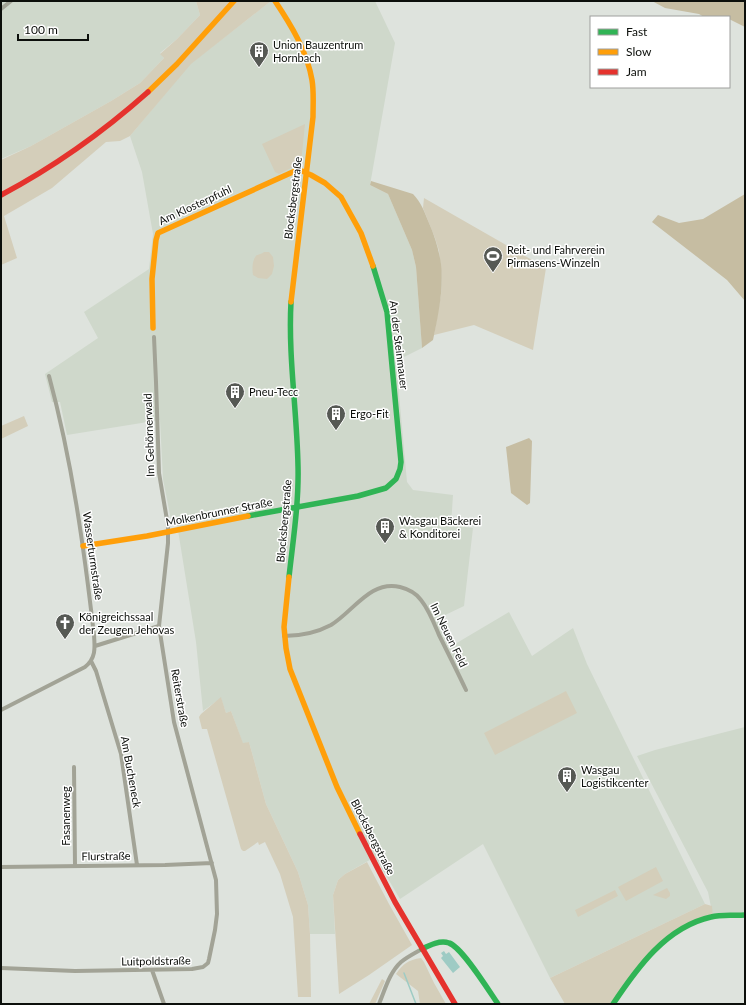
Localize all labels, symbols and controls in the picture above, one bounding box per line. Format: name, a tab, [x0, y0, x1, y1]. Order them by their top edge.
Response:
scale bar	[18, 16, 88, 42]
legend	[590, 16, 730, 88]
text: 100 m	[24, 22, 58, 37]
text: Fast	[626, 24, 648, 39]
place label: Union Bauzentrum Hornbach	[273, 38, 363, 64]
building icon: Union Bauzentrum Hornbach	[248, 40, 270, 68]
text: Slow	[626, 44, 652, 59]
text: Jam	[626, 64, 647, 79]
street label: Blocksbergstraße	[281, 156, 304, 240]
street label: Am Klosterpfuhl	[156, 182, 233, 227]
place label: Reit- und Fahrverein Pirmasens-Winzeln	[507, 243, 605, 269]
sports icon: Reit- und Fahrverein Pirmasens-Winzeln	[482, 245, 504, 273]
street label: An der Steinmauer	[388, 300, 411, 390]
building icon: Pneu-Tecc	[224, 381, 246, 409]
place label: Pneu-Tecc	[249, 385, 298, 398]
street label: Im Gehörnerwald	[141, 393, 156, 477]
building icon: Ergo-Fit	[325, 403, 347, 431]
place label: Ergo-Fit	[350, 407, 389, 420]
street label: Blocksbergstraße	[273, 479, 294, 563]
street label: Molkenbrunner Straße	[165, 495, 273, 528]
street label: Wasserturmstraße	[81, 511, 106, 601]
place label: Wasgau Bäckerei & Konditorei	[399, 514, 482, 540]
building icon: Wasgau Bäckerei & Konditorei	[374, 516, 396, 544]
street label: Im Neuen Feld	[428, 600, 471, 669]
place label: Königreichssaal der Zeugen Jehovas	[79, 610, 174, 636]
church icon: Königreichssaal der Zeugen Jehovas	[54, 612, 76, 640]
street label: Reiterstraße	[169, 668, 192, 728]
street label: Am Bucheneck	[119, 735, 144, 809]
place label: Wasgau Logistikcenter	[581, 763, 648, 789]
building icon: Wasgau Logistikcenter	[556, 765, 578, 793]
street label: Fasanenweg	[59, 786, 72, 846]
street label: Blocksbergstraße	[349, 797, 398, 877]
street label: Flurstraße	[81, 849, 131, 862]
street label: Luitpoldstraße	[121, 953, 191, 968]

